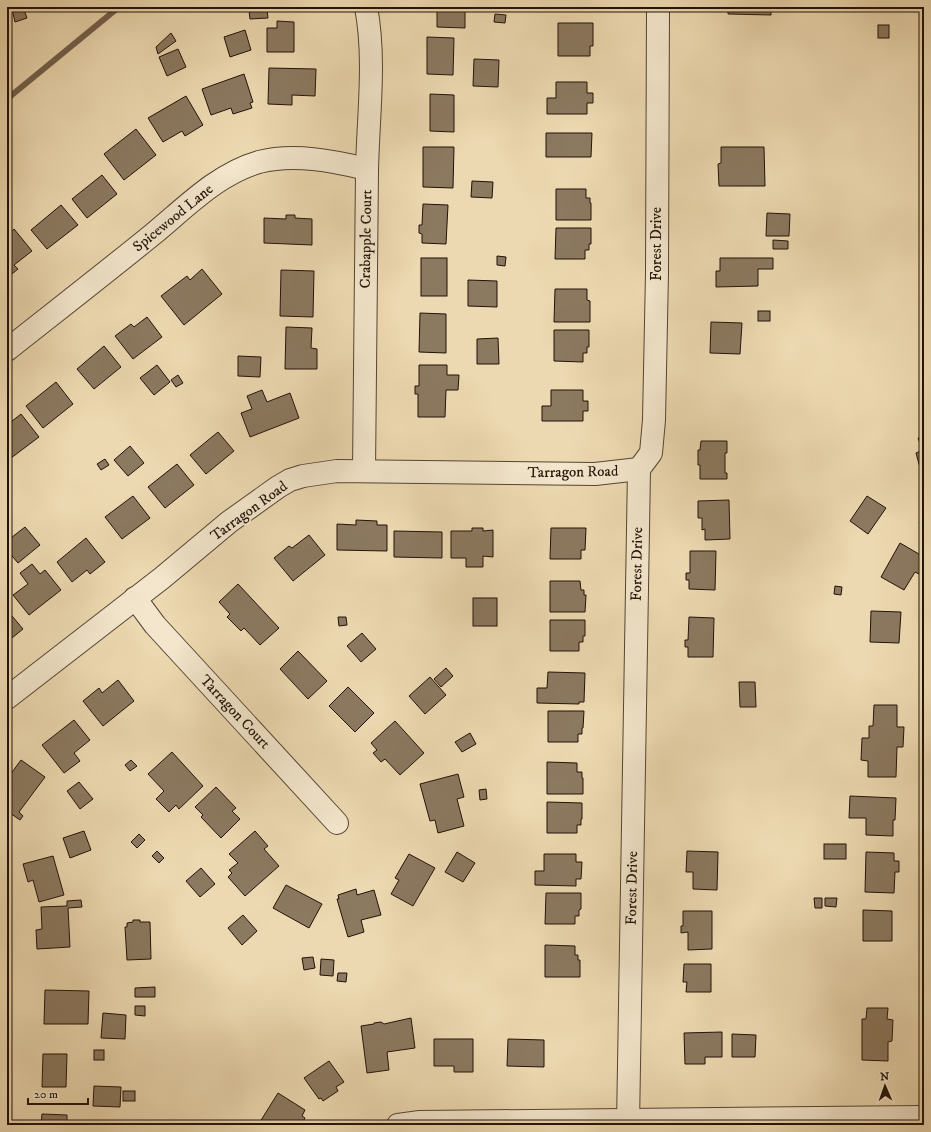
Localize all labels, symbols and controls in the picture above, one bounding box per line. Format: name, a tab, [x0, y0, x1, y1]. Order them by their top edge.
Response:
street label: Spicewood Lane	[129, 180, 217, 256]
street label: Crabapple Court	[356, 189, 376, 289]
street label: Forest Drive	[647, 207, 666, 281]
street label: Tarragon Road	[528, 462, 619, 482]
street label: Tarragon Road	[207, 476, 292, 545]
street label: Forest Drive	[627, 527, 647, 601]
street label: Tarragon Court	[196, 671, 274, 753]
street label: Forest Drive	[622, 851, 642, 925]
north arrow	[865, 1066, 905, 1106]
text: N	[880, 1070, 889, 1084]
scale bar	[28, 1080, 88, 1106]
text: 20 m	[34, 1087, 58, 1102]

